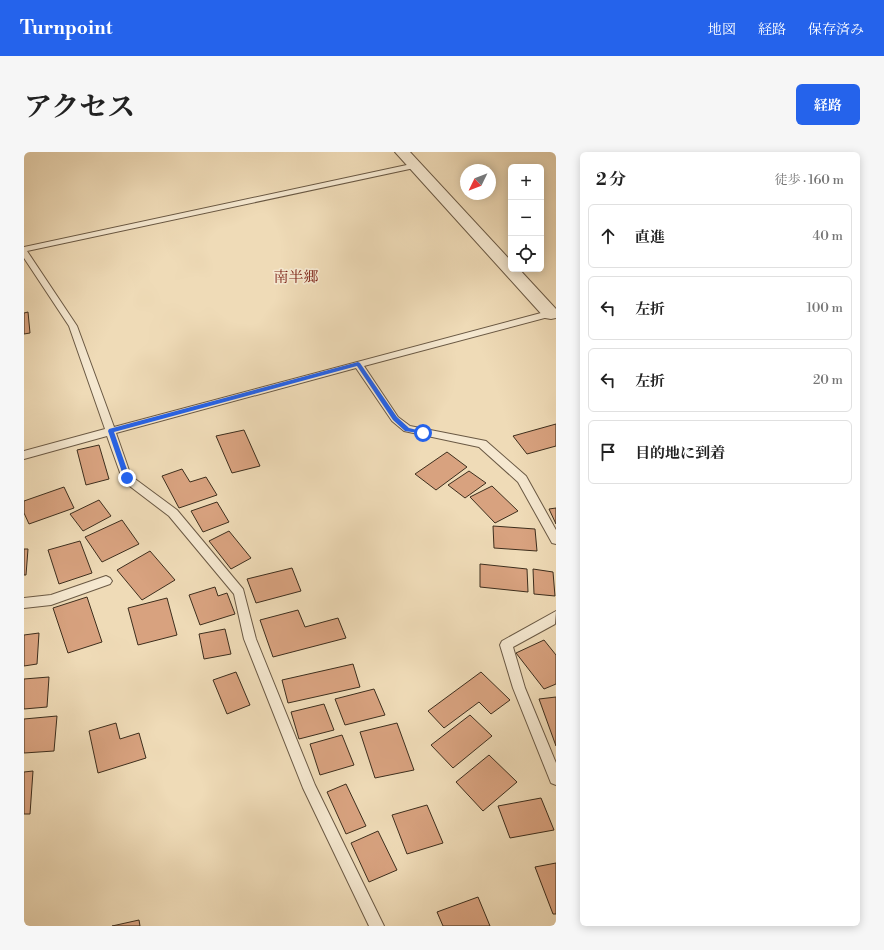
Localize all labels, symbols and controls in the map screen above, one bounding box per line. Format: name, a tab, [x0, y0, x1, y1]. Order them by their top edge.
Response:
text: Turnpoint	[20, 16, 113, 40]
text: 地図	[708, 21, 736, 39]
text: 経路	[758, 21, 786, 39]
text: 保存済み	[808, 21, 864, 39]
button: 経路	[796, 84, 860, 125]
text: アクセス	[24, 90, 135, 125]
north arrow	[460, 164, 496, 200]
map controls	[508, 164, 544, 272]
button: +	[508, 164, 544, 200]
text: 2 分	[596, 169, 626, 191]
text: 徒歩 · 160 m	[775, 172, 844, 188]
button: −	[508, 200, 544, 236]
icon: ahead	[597, 225, 619, 247]
text: 直進	[635, 228, 665, 247]
text: 40 m	[813, 228, 843, 244]
button: locate	[508, 236, 544, 272]
district label: 南半郷	[273, 268, 319, 287]
icon: left	[597, 297, 619, 319]
text: 左折	[635, 300, 665, 319]
text: 100 m	[807, 300, 843, 316]
icon: left	[597, 369, 619, 391]
text: 左折	[635, 372, 665, 391]
text: 20 m	[813, 372, 843, 388]
route start	[414, 424, 432, 442]
icon: arrive	[597, 441, 619, 463]
text: 目的地に到着	[635, 444, 725, 463]
route end	[118, 469, 136, 487]

